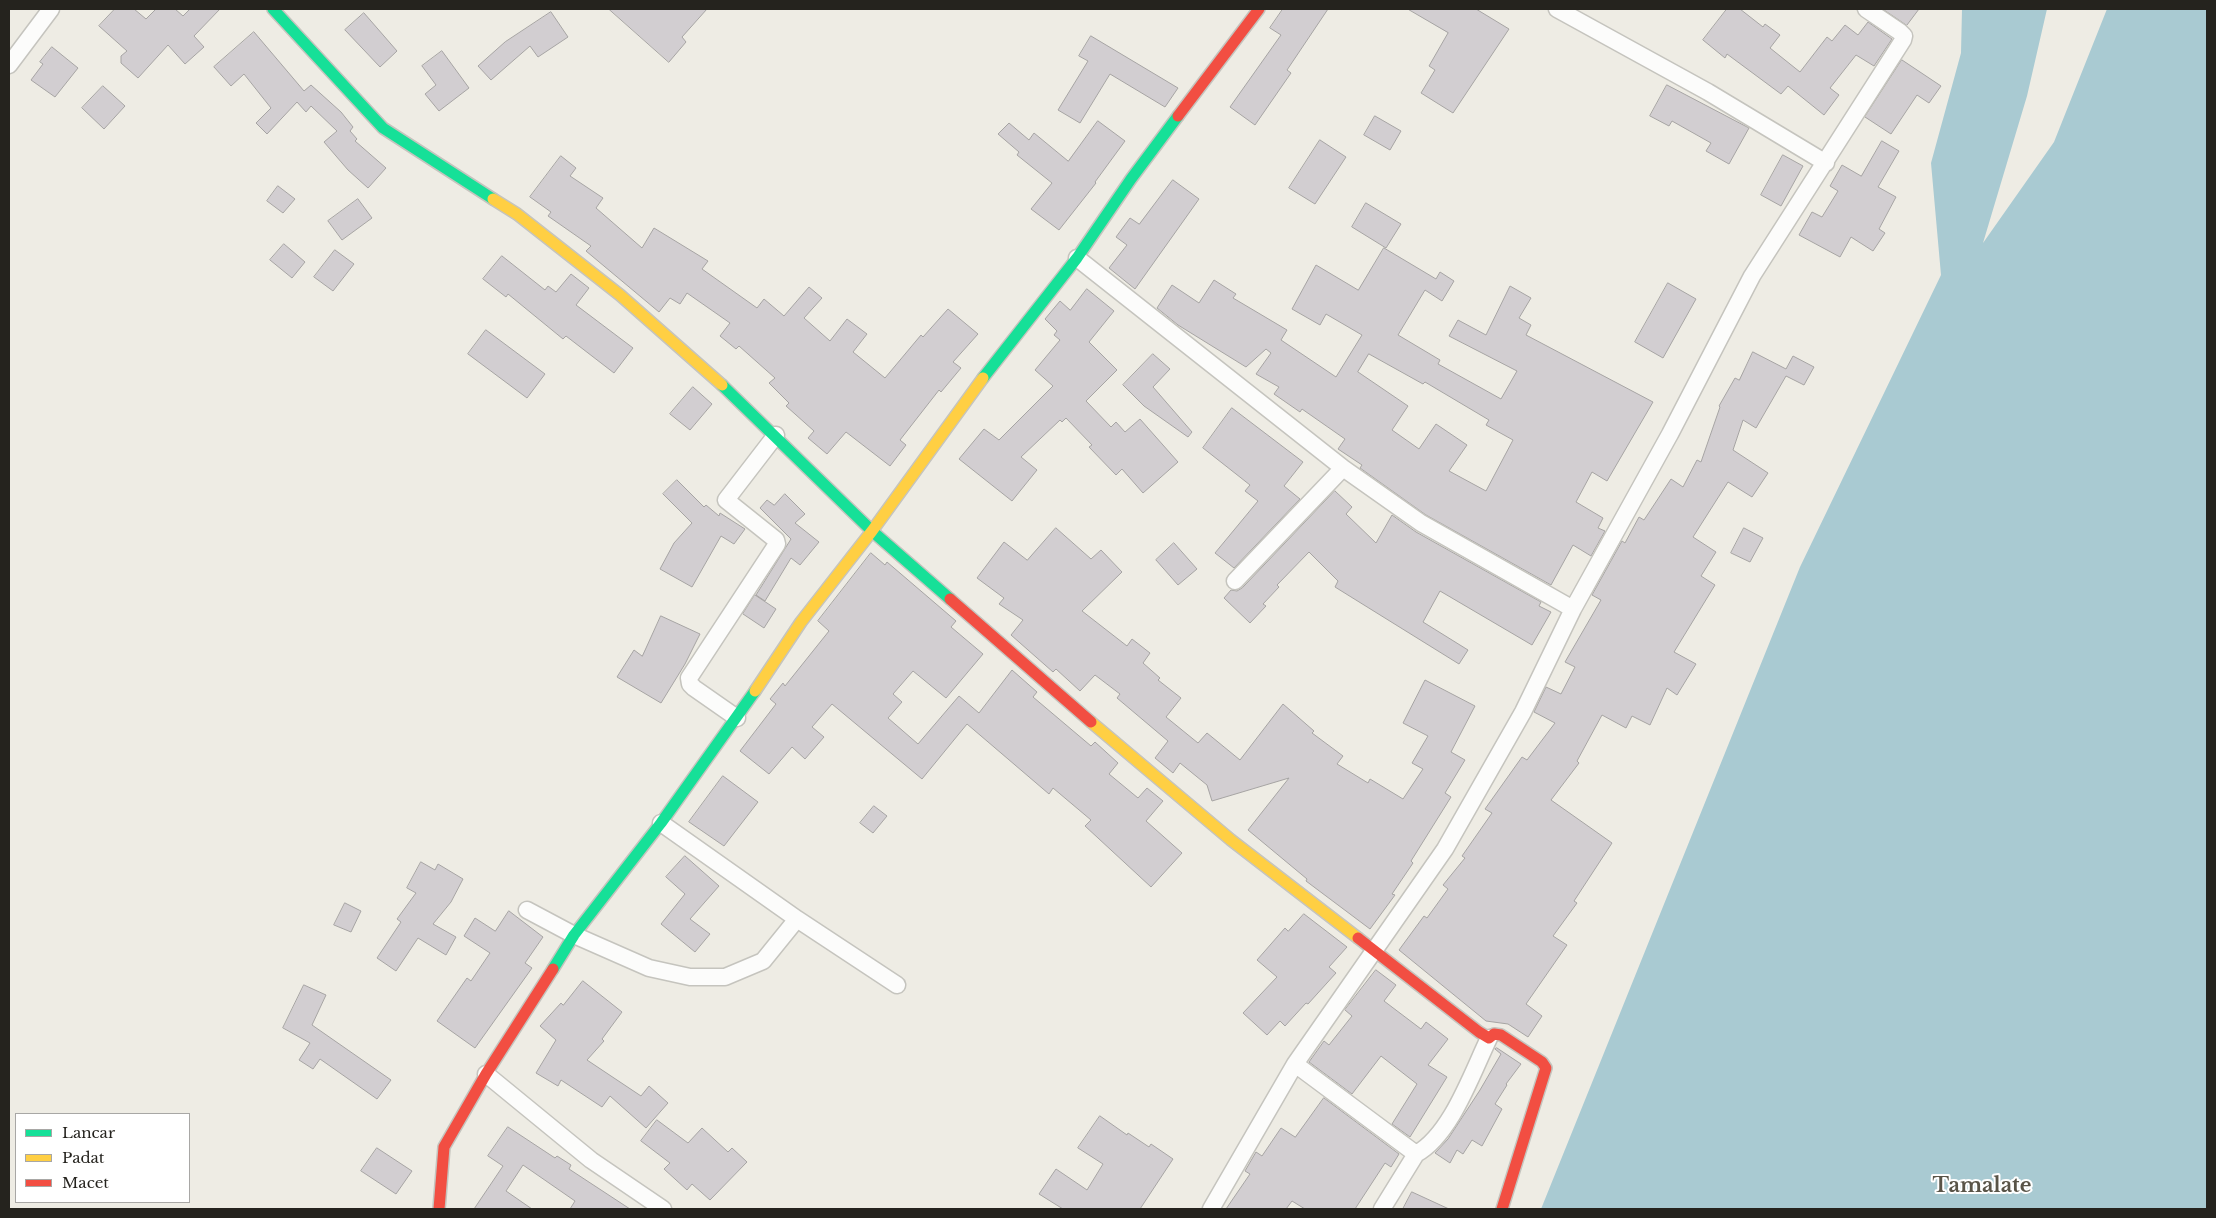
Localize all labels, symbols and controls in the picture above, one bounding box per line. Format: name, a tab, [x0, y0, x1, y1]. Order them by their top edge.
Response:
legend	[15, 1113, 190, 1203]
text: Lancar	[62, 1123, 115, 1142]
text: Padat	[62, 1148, 105, 1167]
text: Macet	[62, 1173, 109, 1192]
district label: Tamalate	[1933, 1174, 2031, 1198]

